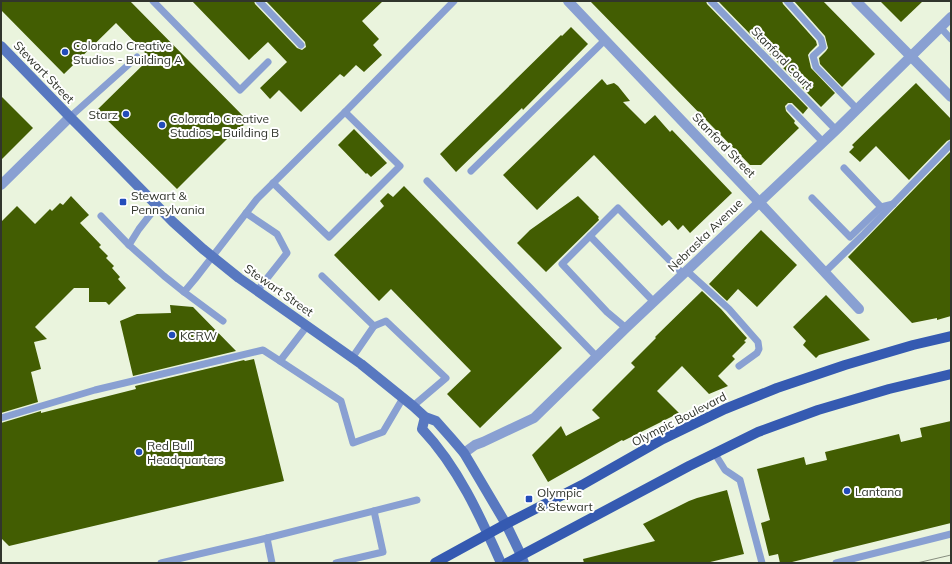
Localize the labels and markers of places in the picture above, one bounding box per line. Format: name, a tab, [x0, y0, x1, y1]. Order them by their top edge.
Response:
place label: Colorado Creative Studios - Building A	[73, 38, 183, 67]
marker: Colorado Creative Studios - Building A	[60, 47, 70, 57]
place label: Starz	[89, 107, 118, 122]
marker: Starz	[121, 109, 131, 119]
place label: Colorado Creative Studios - Building B	[170, 111, 279, 140]
marker: Colorado Creative Studios - Building B	[157, 120, 167, 130]
place label: Stewart & Pennsylvania	[131, 188, 205, 217]
marker: Stewart & Pennsylvania	[118, 197, 128, 207]
place label: KCRW	[180, 328, 217, 343]
marker: KCRW	[167, 330, 177, 340]
place label: Red Bull Headquarters	[147, 438, 224, 467]
marker: Red Bull Headquarters	[134, 447, 144, 457]
place label: Lantana	[855, 484, 901, 499]
place label: Olympic & Stewart	[537, 485, 593, 514]
marker: Lantana	[842, 486, 852, 496]
marker: Olympic & Stewart	[524, 494, 534, 504]

